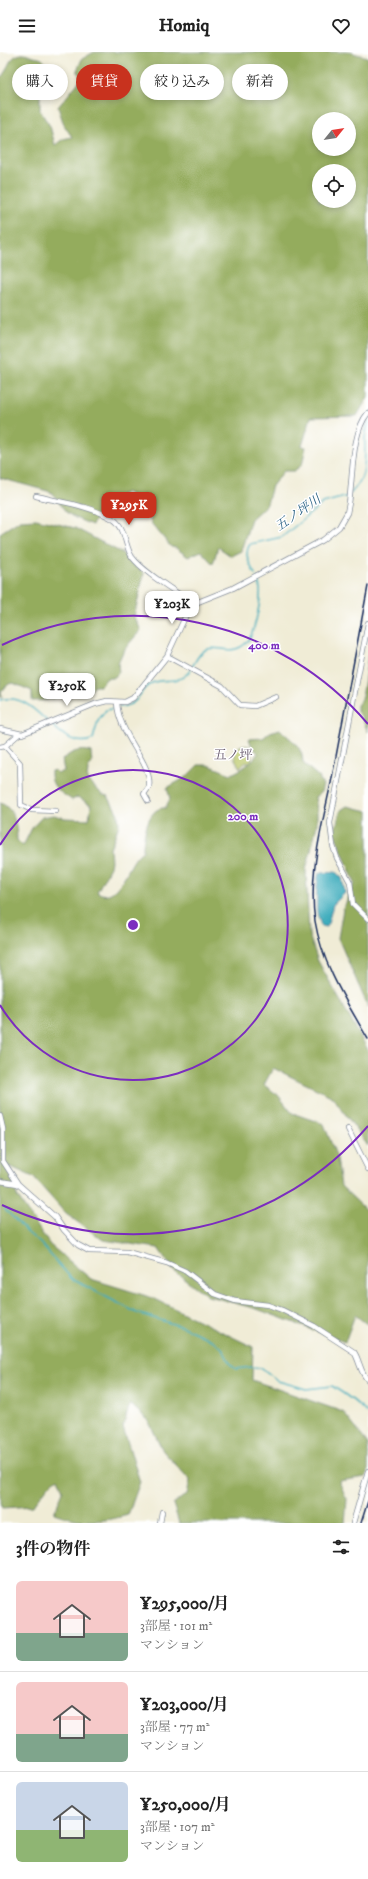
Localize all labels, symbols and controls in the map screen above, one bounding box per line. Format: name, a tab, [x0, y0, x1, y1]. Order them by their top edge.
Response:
icon: menu	[16, 15, 38, 37]
text: Homiq	[159, 15, 209, 37]
icon: heart	[330, 15, 352, 37]
chip: 購入	[12, 64, 68, 100]
chip: 賃貸	[76, 64, 132, 100]
chip: 絞り込み	[140, 64, 224, 100]
chip: 新着	[232, 64, 288, 100]
north arrow	[312, 112, 356, 156]
map controls	[312, 112, 356, 208]
button: locate	[312, 164, 356, 208]
water label: 五ノ坪川	[272, 490, 326, 534]
pin: ¥295K	[101, 492, 157, 526]
text: ¥295K	[110, 497, 148, 513]
pin: ¥203K	[144, 591, 200, 625]
text: ¥203K	[154, 596, 190, 612]
text: 400 m	[247, 638, 280, 653]
pin: ¥250K	[39, 673, 95, 707]
text: ¥250K	[48, 678, 86, 694]
district label: 五ノ坪	[213, 747, 253, 763]
text: 200 m	[228, 809, 258, 824]
centre of rings	[126, 918, 140, 932]
icon: filters	[330, 1536, 352, 1558]
text: 3件の物件	[16, 1538, 90, 1560]
text: ¥295,000/月	[140, 1593, 230, 1615]
icon: home	[48, 1597, 96, 1645]
text: 3部屋 · 101 m²	[140, 1618, 212, 1634]
text: マンション	[140, 1637, 204, 1653]
text: ¥203,000/月	[140, 1694, 229, 1716]
icon: home	[48, 1698, 96, 1746]
text: 3部屋 · 77 m²	[140, 1719, 210, 1735]
text: マンション	[140, 1738, 204, 1754]
text: ¥250,000/月	[140, 1794, 231, 1816]
icon: home	[48, 1798, 96, 1846]
text: 3部屋 · 107 m²	[140, 1819, 215, 1835]
text: マンション	[140, 1838, 204, 1854]

